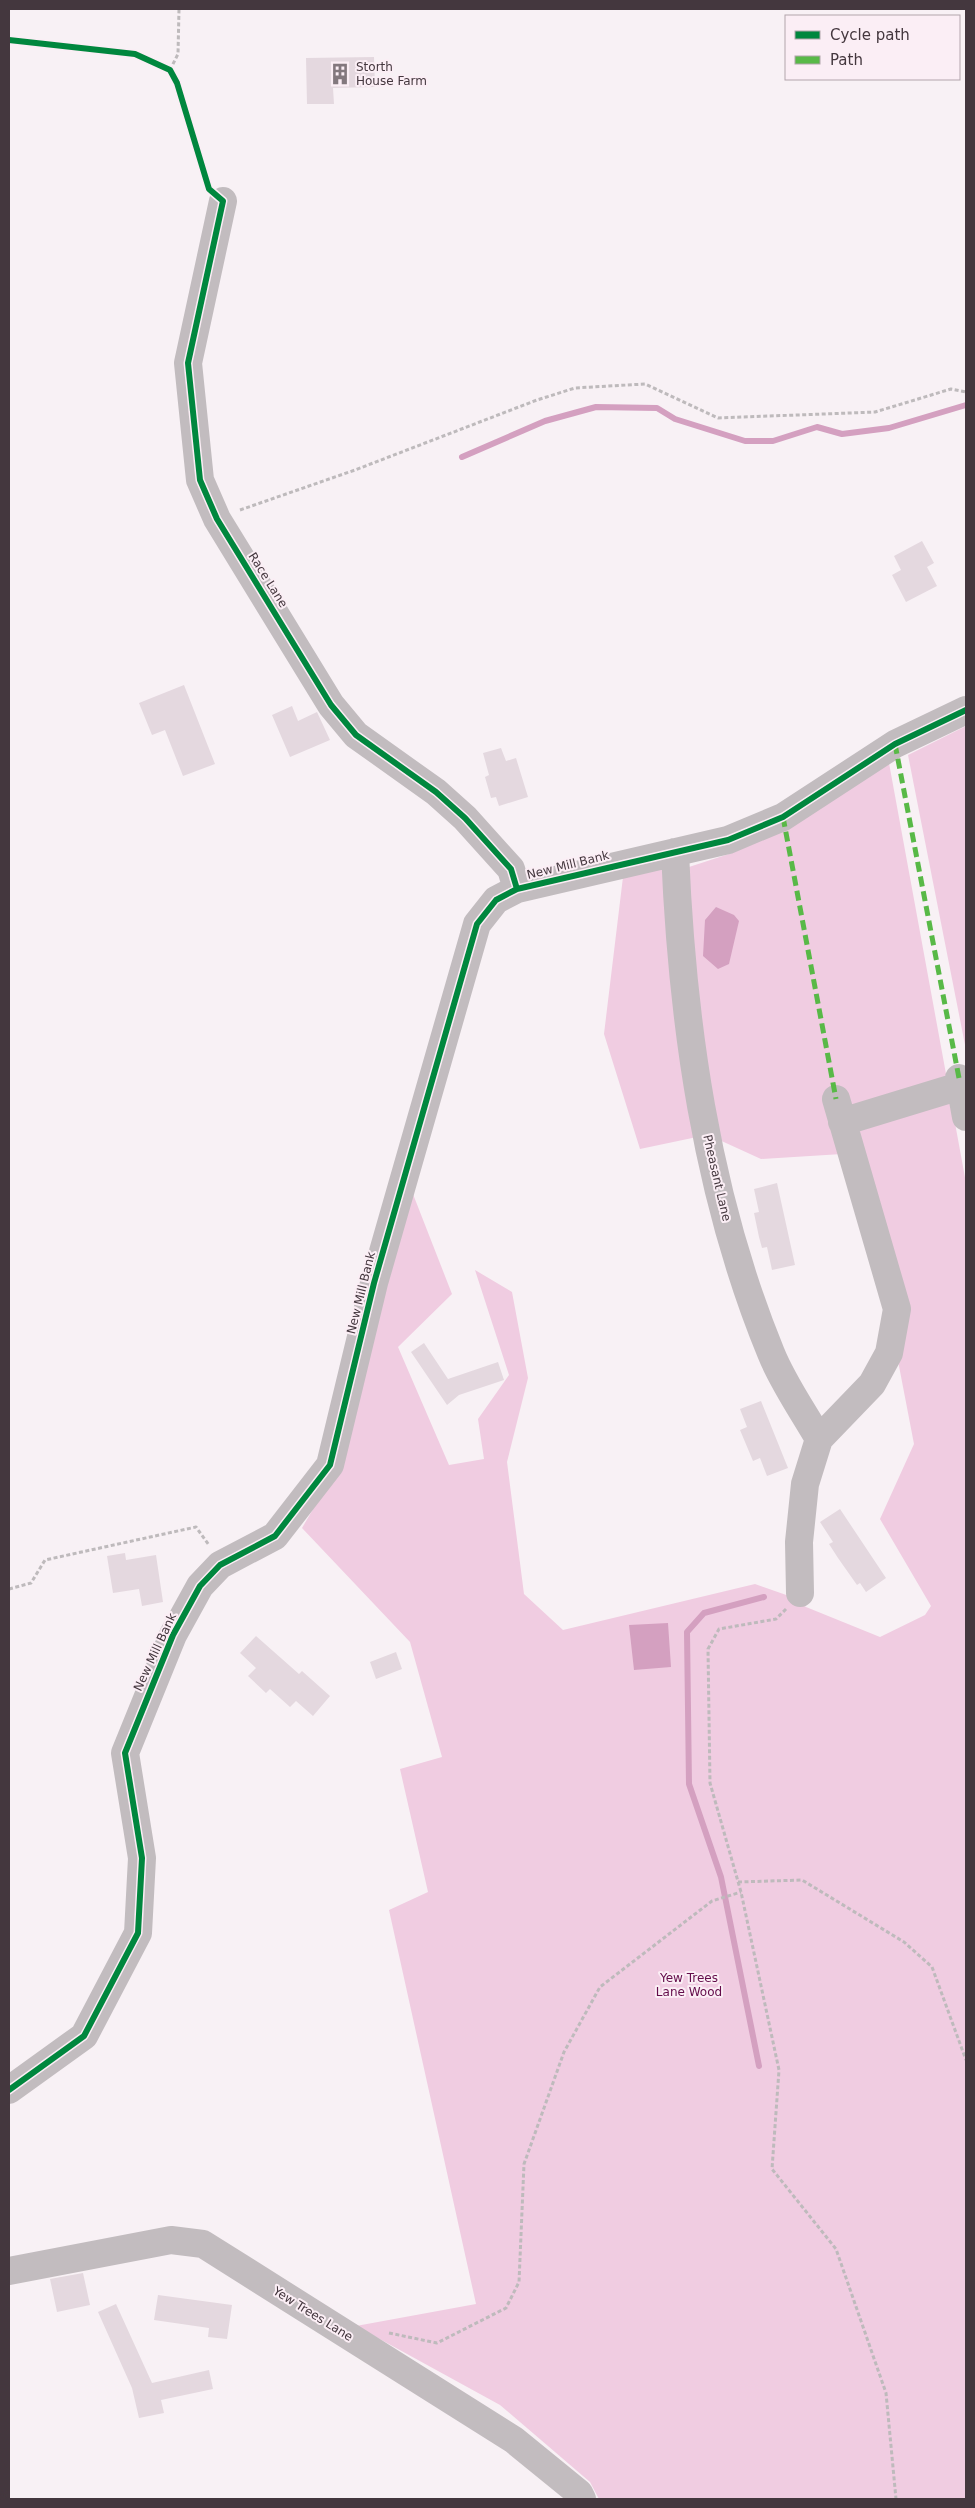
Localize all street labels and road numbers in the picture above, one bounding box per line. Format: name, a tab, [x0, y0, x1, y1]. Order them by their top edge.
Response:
street label: Race Lane	[246, 550, 290, 610]
street label: New Mill Bank	[525, 848, 611, 882]
street label: Pheasant Lane	[700, 1133, 734, 1223]
street label: New Mill Bank	[344, 1250, 378, 1336]
street label: New Mill Bank	[131, 1611, 179, 1693]
street label: Yew Trees Lane	[270, 2283, 355, 2344]

